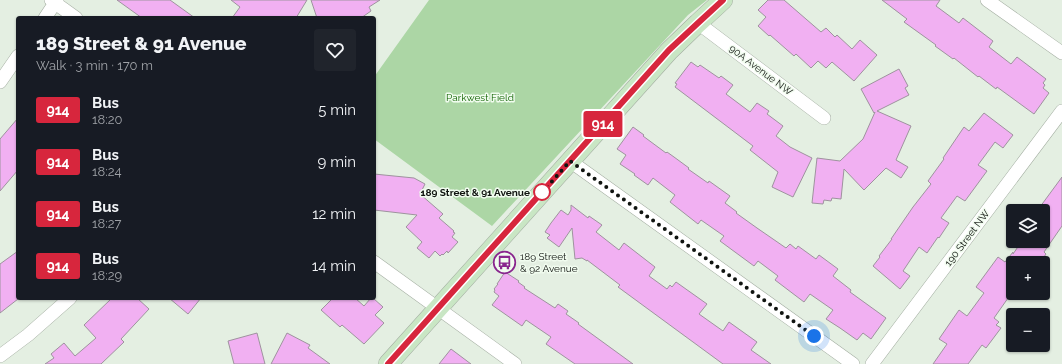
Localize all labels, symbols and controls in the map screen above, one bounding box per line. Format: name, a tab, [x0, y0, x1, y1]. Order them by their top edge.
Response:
button: heart	[314, 29, 356, 71]
text: 189 Street & 91 Avenue	[36, 32, 247, 54]
street label: 90A Avenue NW	[727, 43, 795, 98]
text: Walk · 3 min · 170 m	[36, 58, 153, 73]
park label: Parkwest Field	[446, 92, 514, 103]
text: Bus	[92, 94, 119, 112]
text: 5 min	[318, 101, 356, 119]
text: 914	[46, 102, 70, 118]
line badge: 914	[580, 111, 626, 137]
text: 18:20	[92, 112, 122, 127]
text: 914	[591, 116, 615, 132]
text: Bus	[92, 146, 119, 164]
text: 9 min	[318, 153, 356, 171]
text: 914	[46, 154, 70, 170]
text: 18:24	[92, 164, 122, 179]
marker: 189 Street & 91 Avenue	[533, 183, 551, 201]
place label: 189 Street & 91 Avenue	[421, 187, 530, 198]
text: Bus	[92, 198, 119, 216]
map controls	[1006, 204, 1050, 352]
button: layers	[1006, 204, 1050, 248]
text: 12 min	[312, 205, 356, 223]
text: 914	[46, 206, 70, 222]
street label: 190 Street NW	[942, 207, 992, 268]
text: 18:27	[92, 216, 121, 231]
bus stop icon: 189 Street & 92 Avenue	[491, 249, 517, 275]
text: Bus	[92, 250, 119, 268]
place label: 189 Street & 92 Avenue	[520, 251, 578, 274]
button: +	[1006, 256, 1050, 300]
text: 14 min	[312, 257, 356, 275]
text: 914	[46, 258, 70, 274]
text: 18:29	[92, 268, 122, 283]
button: −	[1006, 308, 1050, 352]
your location	[804, 326, 824, 346]

